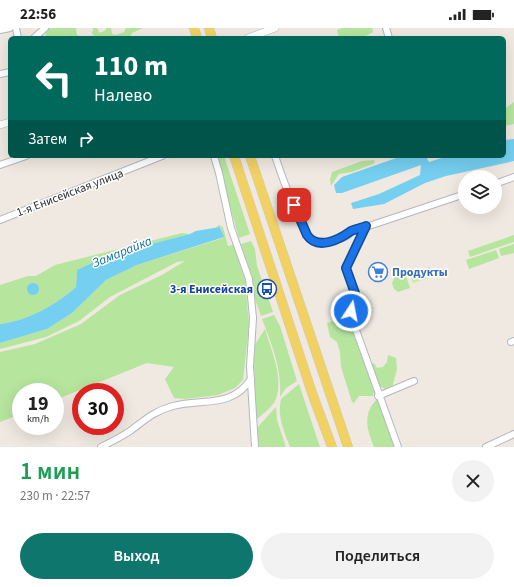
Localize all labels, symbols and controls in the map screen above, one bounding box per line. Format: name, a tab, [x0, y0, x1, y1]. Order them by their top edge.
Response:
text: 22:56	[20, 4, 56, 25]
text: 110 m	[94, 46, 168, 86]
icon: left	[28, 52, 80, 104]
text: Налево	[94, 83, 152, 108]
icon: right	[75, 128, 97, 150]
text: Затем	[28, 129, 67, 150]
street label: 1-я Енисейская улица	[14, 165, 126, 221]
map controls	[458, 170, 502, 214]
button: layers	[458, 170, 502, 214]
pin	[277, 188, 311, 222]
icon: arrive	[283, 194, 305, 216]
water label: Замарайка	[89, 232, 155, 272]
supermarket icon: Продукты	[367, 261, 389, 283]
place label: Продукты	[392, 264, 448, 281]
bus stop icon: 3-я Енисейская	[256, 278, 278, 300]
place label: 3-я Енисейская	[170, 281, 253, 298]
position arrow	[330, 290, 372, 332]
speed limit sign: 30	[72, 383, 124, 435]
text: 19	[27, 390, 49, 418]
text: km/h	[27, 412, 49, 426]
text: 1 мин	[20, 454, 80, 489]
button: close	[452, 460, 494, 502]
text: 230 m · 22:57	[20, 487, 90, 505]
button: Выход	[20, 533, 253, 579]
button: Поделиться	[261, 533, 494, 579]

